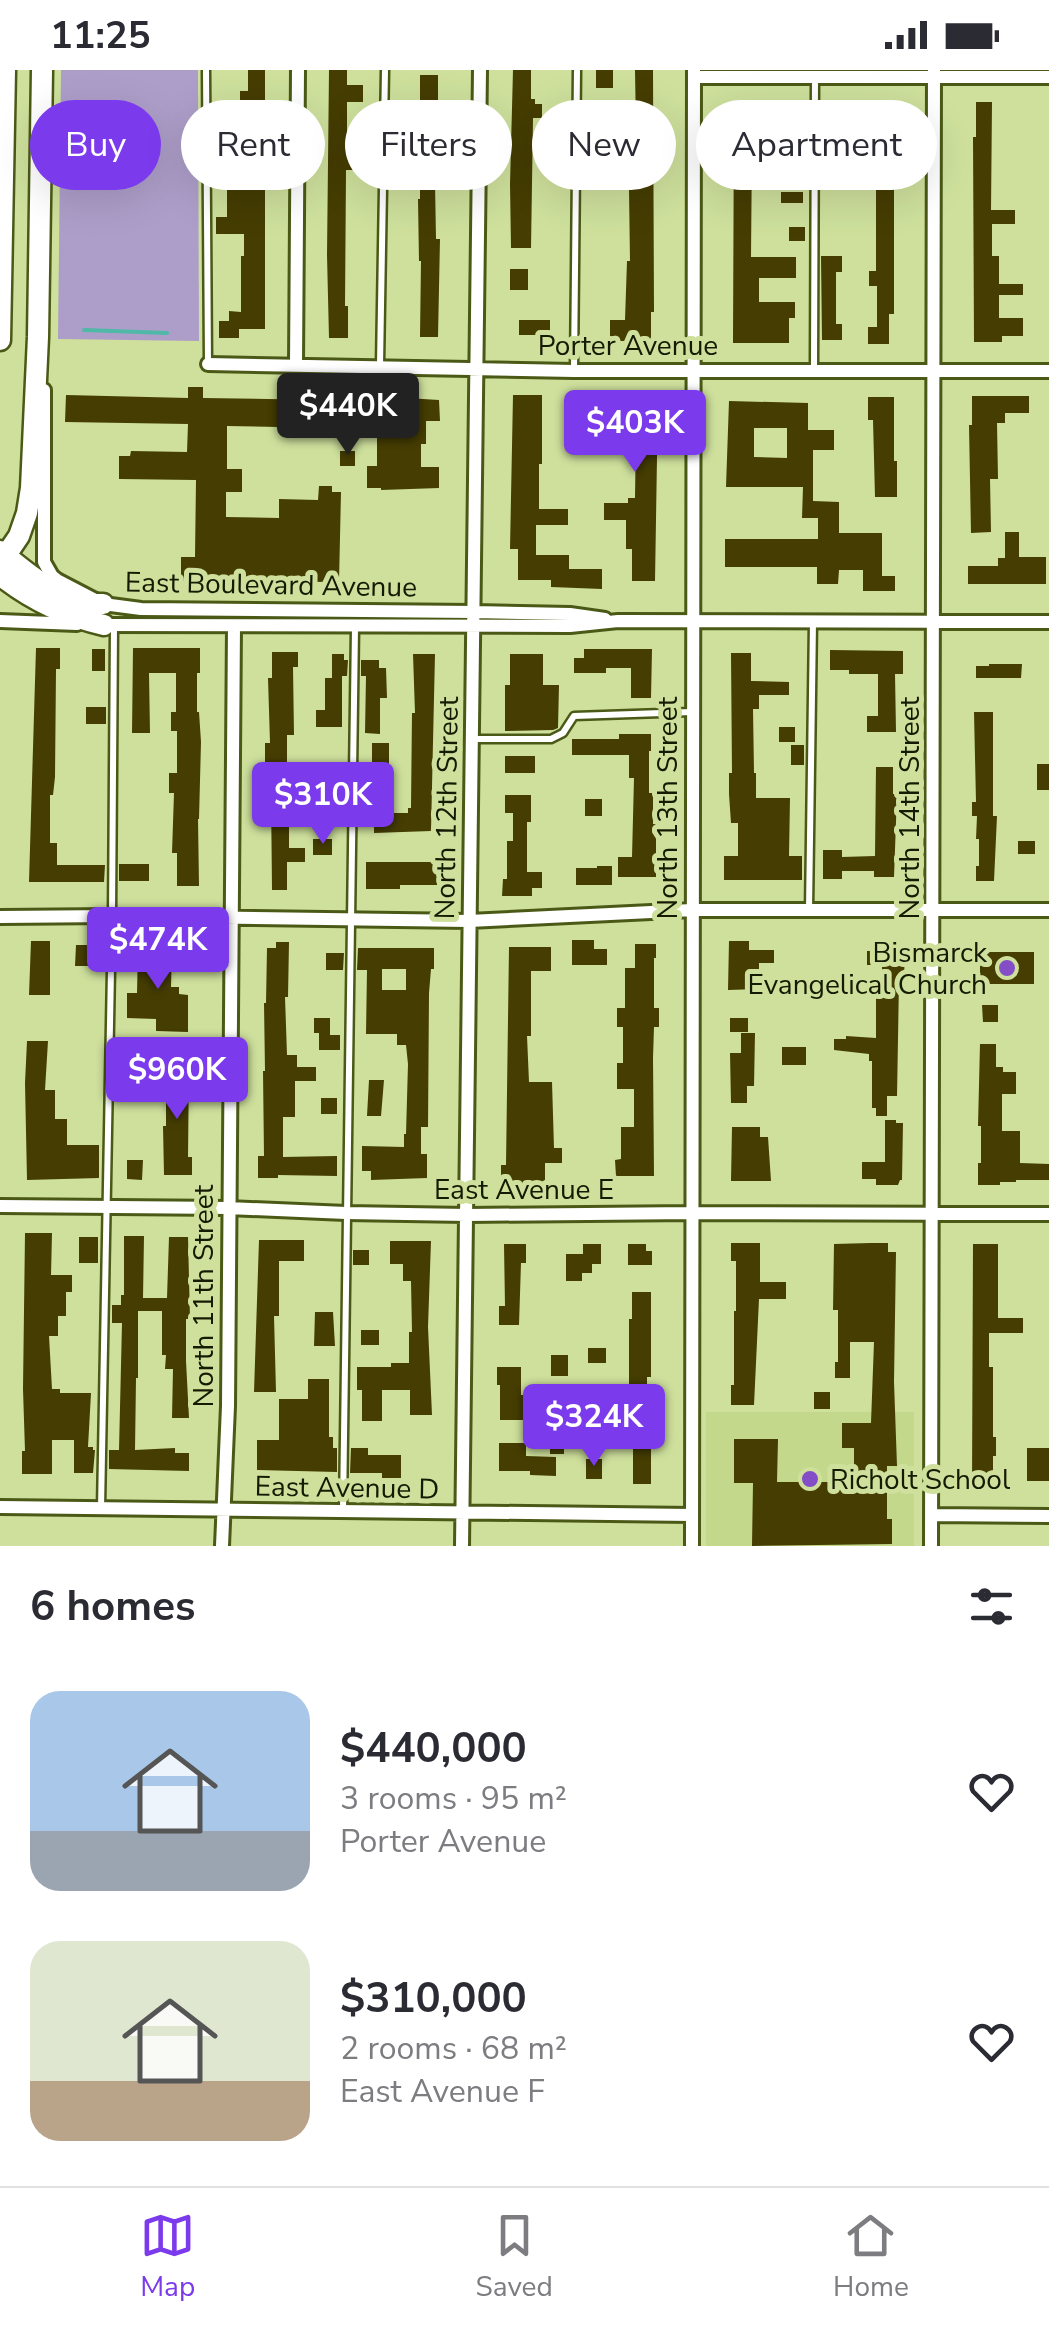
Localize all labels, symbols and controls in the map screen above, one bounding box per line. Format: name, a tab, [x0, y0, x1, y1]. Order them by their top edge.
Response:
text: 11:25	[50, 10, 151, 61]
chip: Buy	[30, 100, 161, 190]
chip: Rent	[181, 100, 325, 190]
chip: Filters	[345, 100, 512, 190]
chip: New	[532, 100, 676, 190]
chip: Apartment	[696, 100, 937, 190]
street label: Porter Avenue	[538, 327, 718, 365]
pin: $440K	[278, 373, 418, 458]
text: $440K	[299, 384, 397, 427]
pin: $403K	[565, 390, 705, 475]
text: $403K	[586, 401, 684, 444]
street label: East Boulevard Avenue	[125, 563, 417, 607]
street label: North 12th Street	[426, 696, 468, 920]
street label: North 13th Street	[649, 696, 687, 919]
street label: North 14th Street	[891, 696, 929, 919]
pin: $310K	[253, 762, 393, 847]
text: $310K	[274, 773, 372, 816]
pin: $474K	[88, 907, 228, 992]
text: $474K	[109, 918, 207, 961]
place label: Bismarck Evangelical Church	[748, 934, 988, 1004]
marker: Bismarck Evangelical Church	[996, 957, 1018, 979]
pin: $960K	[107, 1037, 247, 1122]
text: $960K	[128, 1048, 226, 1091]
street label: East Avenue E	[434, 1171, 614, 1209]
street label: North 11th Street	[185, 1184, 223, 1407]
pin: $324K	[524, 1384, 664, 1469]
text: $324K	[545, 1395, 643, 1438]
place label: Richolt School	[830, 1461, 1011, 1499]
street label: East Avenue D	[254, 1467, 440, 1509]
marker: Richolt School	[799, 1468, 821, 1490]
text: 6 homes	[30, 1578, 195, 1635]
icon: filters	[964, 1579, 1019, 1634]
text: $440,000	[340, 1720, 527, 1777]
icon: home	[110, 1731, 230, 1851]
icon: heart	[964, 1764, 1019, 1819]
text: 3 rooms · 95 m²	[340, 1777, 567, 1820]
text: Porter Avenue	[340, 1820, 546, 1863]
text: $310,000	[340, 1970, 527, 2027]
icon: home	[110, 1981, 230, 2101]
icon: heart	[964, 2014, 1019, 2069]
text: 2 rooms · 68 m²	[340, 2027, 567, 2070]
text: East Avenue F	[340, 2070, 545, 2113]
tab: Map	[140, 2208, 195, 2306]
tab: Saved	[475, 2208, 553, 2306]
tab: Home	[833, 2208, 909, 2306]

